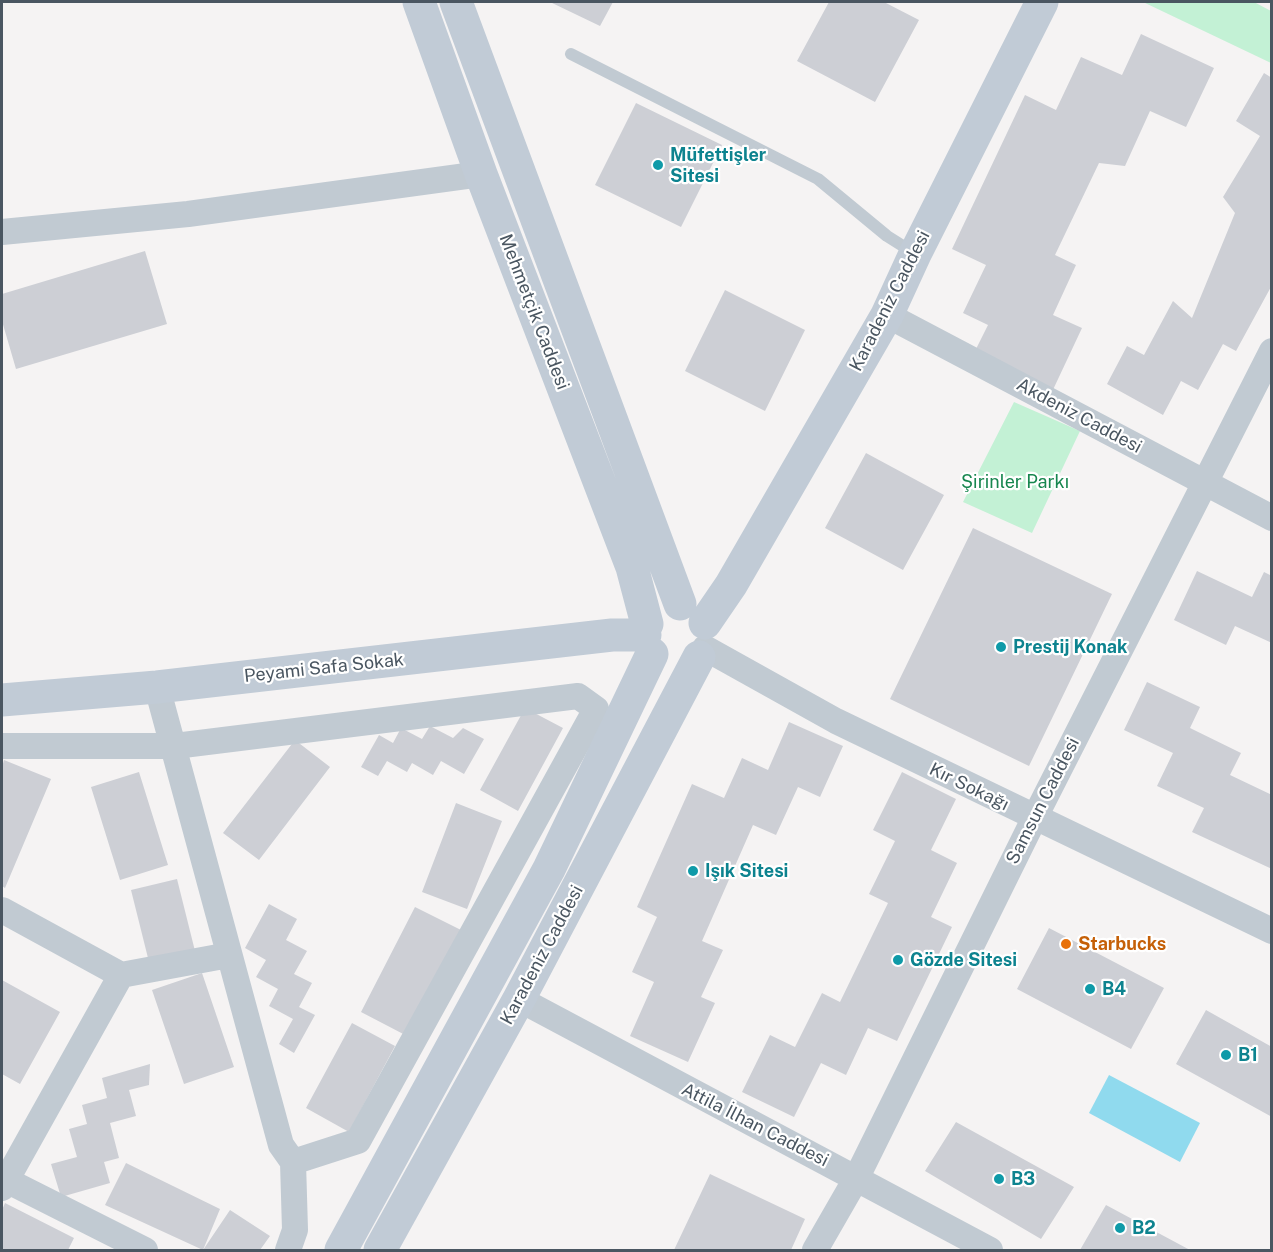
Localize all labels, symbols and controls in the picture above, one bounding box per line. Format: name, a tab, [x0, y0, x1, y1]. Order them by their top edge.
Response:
place label: Müfettişler Sitesi	[670, 144, 766, 186]
marker: Müfettişler Sitesi	[651, 158, 665, 172]
street label: Karadeniz Caddesi	[845, 227, 935, 375]
street label: Mehmetçik Caddesi	[494, 231, 574, 393]
street label: Akdeniz Caddesi	[1013, 374, 1145, 458]
park label: Şirinler Parkı	[961, 471, 1069, 493]
place label: Prestij Konak	[1013, 636, 1127, 658]
marker: Prestij Konak	[994, 640, 1008, 654]
street label: Peyami Safa Sokak	[243, 649, 405, 687]
street label: Samsun Caddesi	[1002, 734, 1084, 868]
street label: Kır Sokağı	[926, 758, 1012, 816]
place label: Işık Sitesi	[705, 860, 788, 882]
marker: Işık Sitesi	[686, 864, 700, 878]
street label: Karadeniz Caddesi	[496, 882, 588, 1028]
place label: Starbucks	[1078, 933, 1166, 955]
marker: Starbucks	[1059, 937, 1073, 951]
place label: Gözde Sitesi	[910, 949, 1017, 971]
marker: Gözde Sitesi	[891, 953, 905, 967]
place label: B4	[1102, 978, 1126, 1000]
marker: B4	[1083, 982, 1097, 996]
place label: B1	[1238, 1044, 1258, 1066]
marker: B1	[1219, 1048, 1233, 1062]
street label: Attila İlhan Caddesi	[678, 1079, 832, 1171]
place label: B3	[1011, 1168, 1035, 1190]
marker: B3	[992, 1172, 1006, 1186]
place label: B2	[1132, 1217, 1156, 1239]
marker: B2	[1113, 1221, 1127, 1235]

